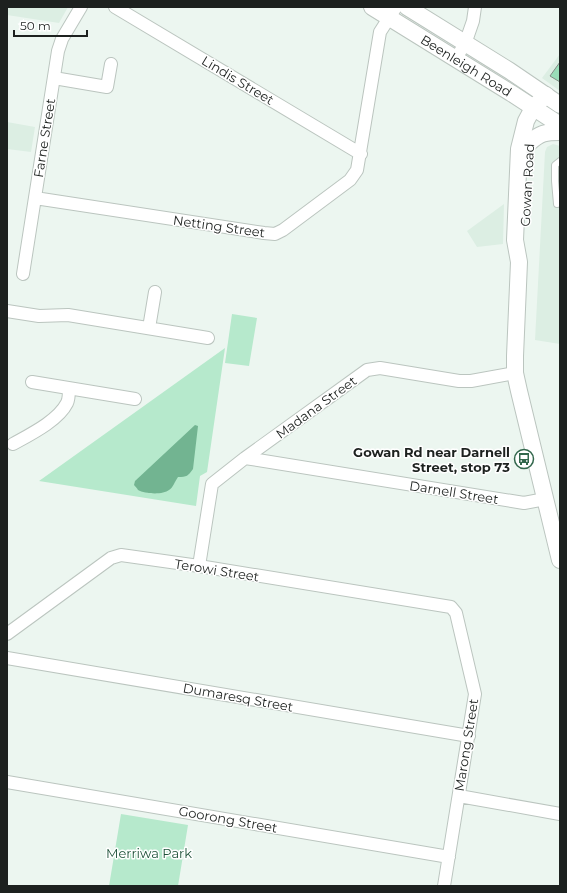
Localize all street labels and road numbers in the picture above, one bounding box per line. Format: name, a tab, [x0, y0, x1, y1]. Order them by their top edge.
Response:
street label: Beenleigh Road	[418, 31, 515, 100]
street label: Lindis Street	[199, 52, 277, 108]
street label: Farne Street	[30, 97, 58, 179]
street label: Gowan Road	[517, 143, 537, 227]
street label: Netting Street	[172, 212, 266, 240]
street label: Madana Street	[273, 372, 359, 442]
street label: Darnell Street	[408, 477, 500, 507]
street label: Terowi Street	[174, 555, 260, 585]
street label: Dumaresq Street	[182, 679, 294, 715]
street label: Marong Street	[451, 697, 481, 793]
street label: Goorong Street	[177, 802, 279, 836]

